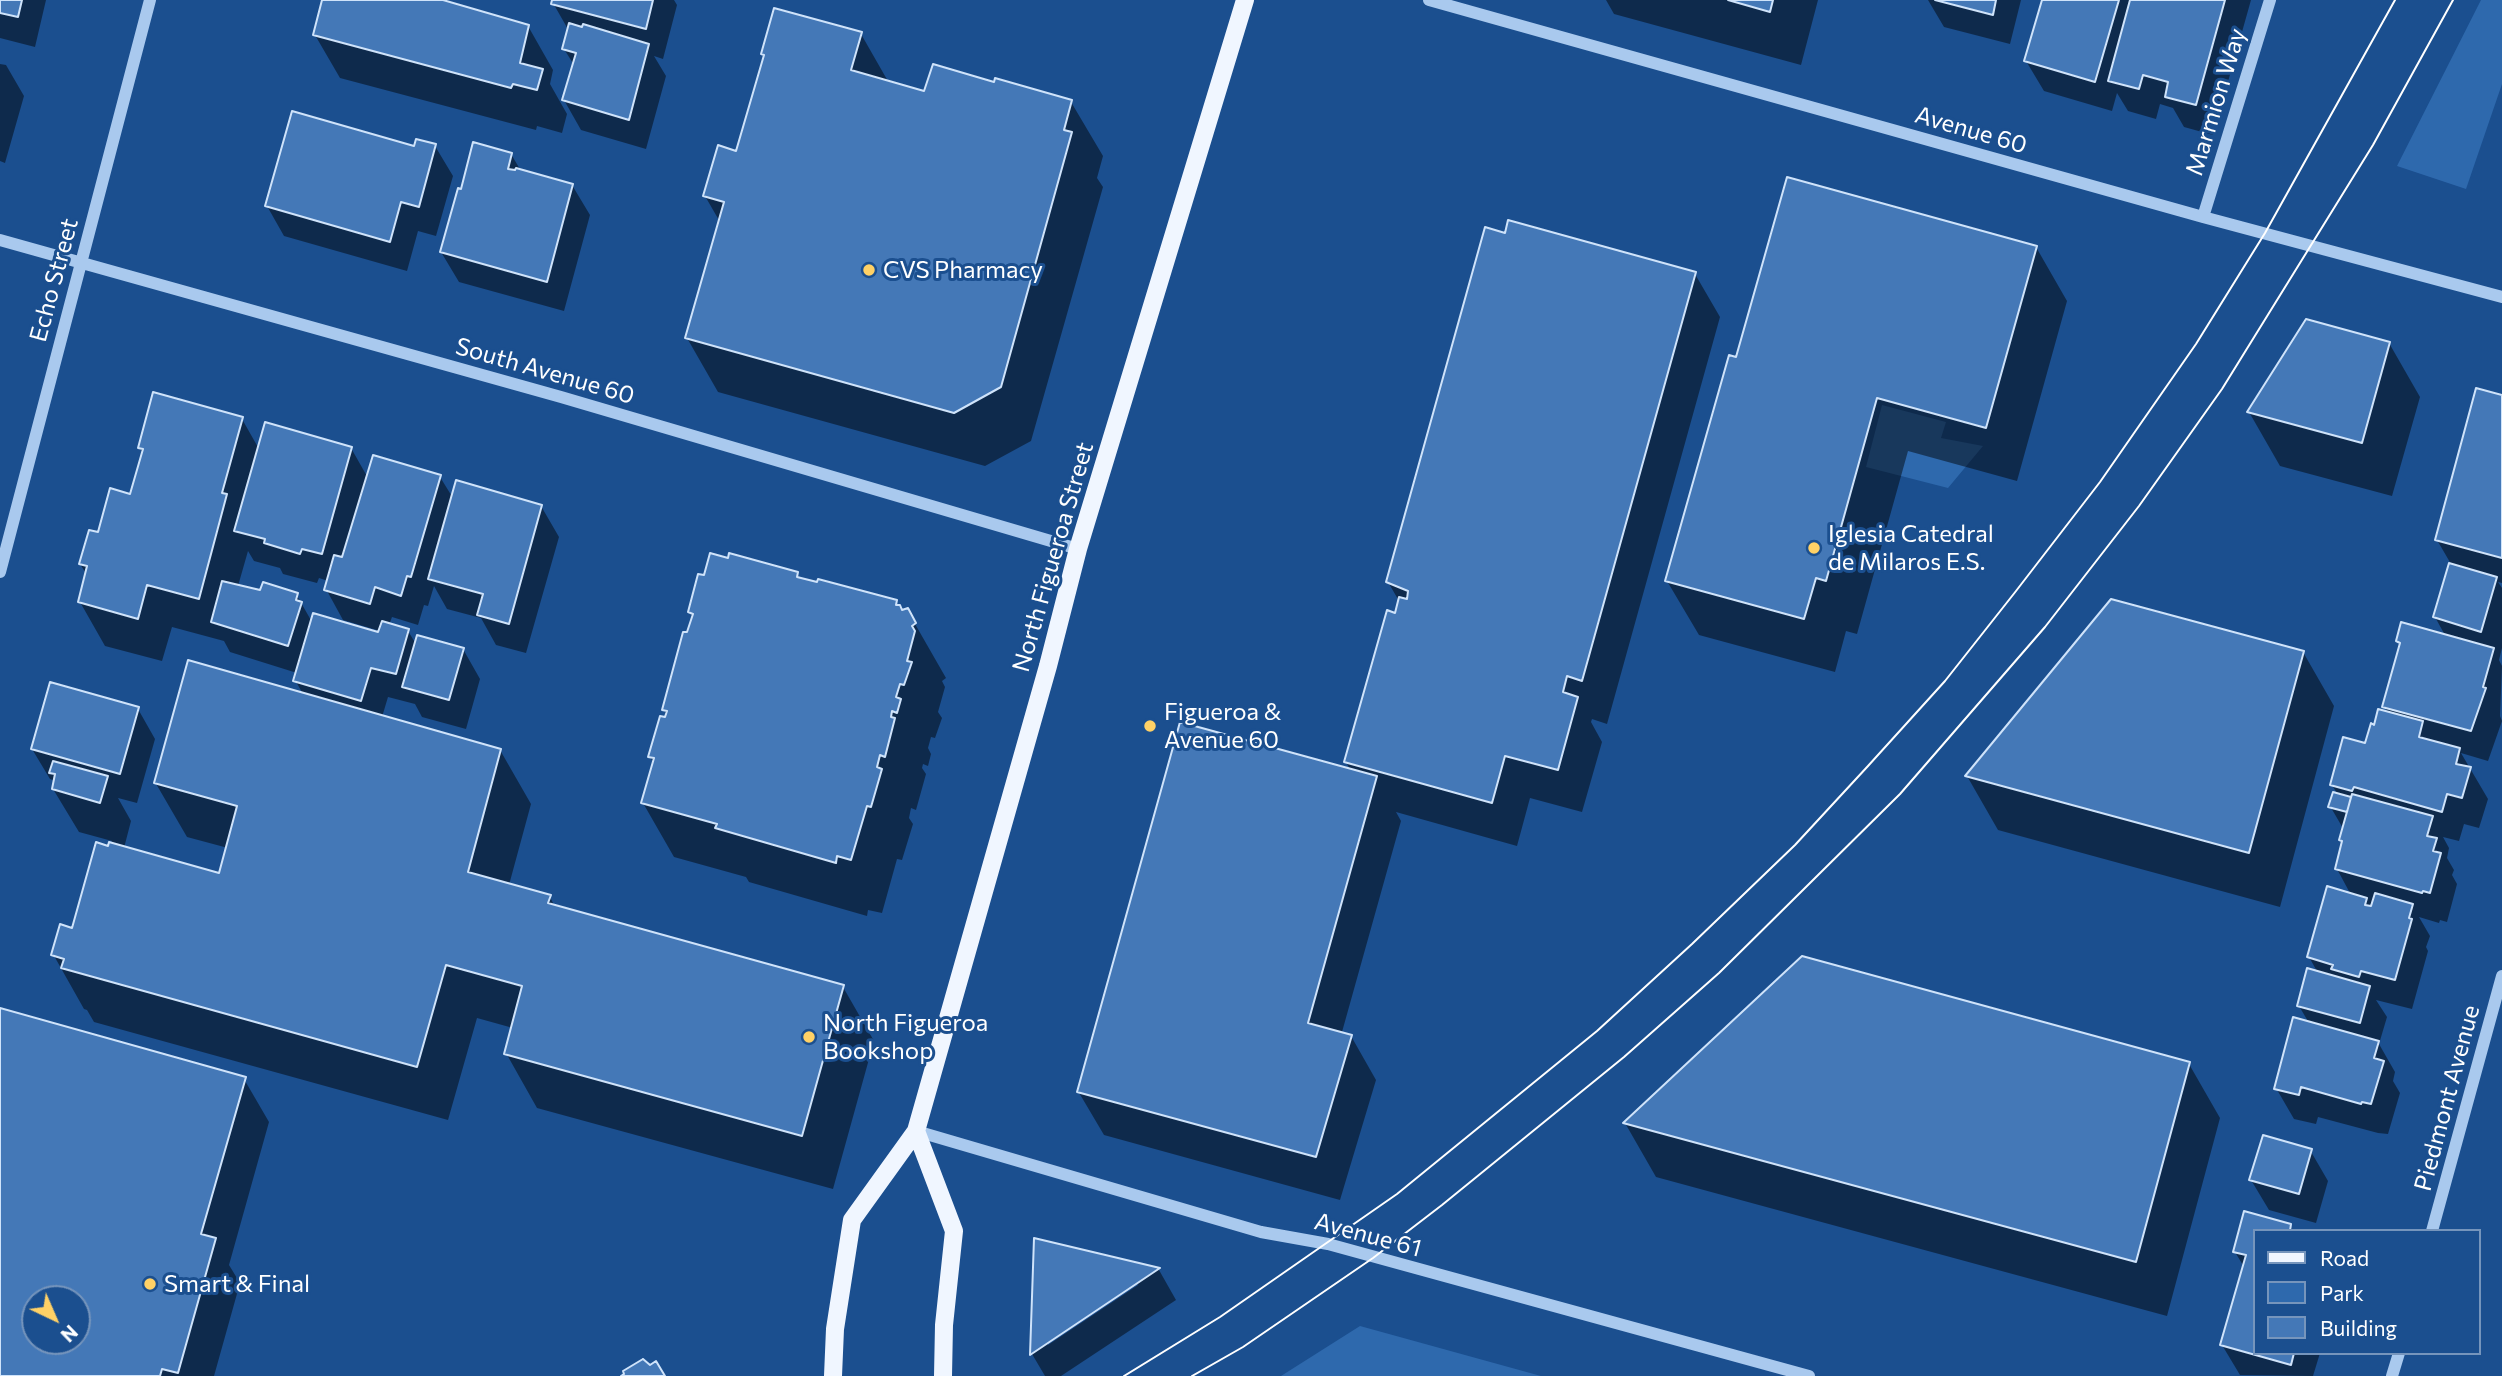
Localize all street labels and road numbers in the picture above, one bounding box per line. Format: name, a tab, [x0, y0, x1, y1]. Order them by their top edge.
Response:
street label: Marmion Way	[2180, 25, 2252, 179]
street label: Avenue 60	[1912, 100, 2030, 160]
street label: Echo Street	[24, 215, 84, 345]
street label: South Avenue 60	[452, 332, 638, 410]
street label: North Figueroa Street	[1006, 439, 1100, 675]
street label: Piedmont Avenue	[2408, 1002, 2486, 1194]
street label: Avenue 61	[1311, 1207, 1425, 1263]

